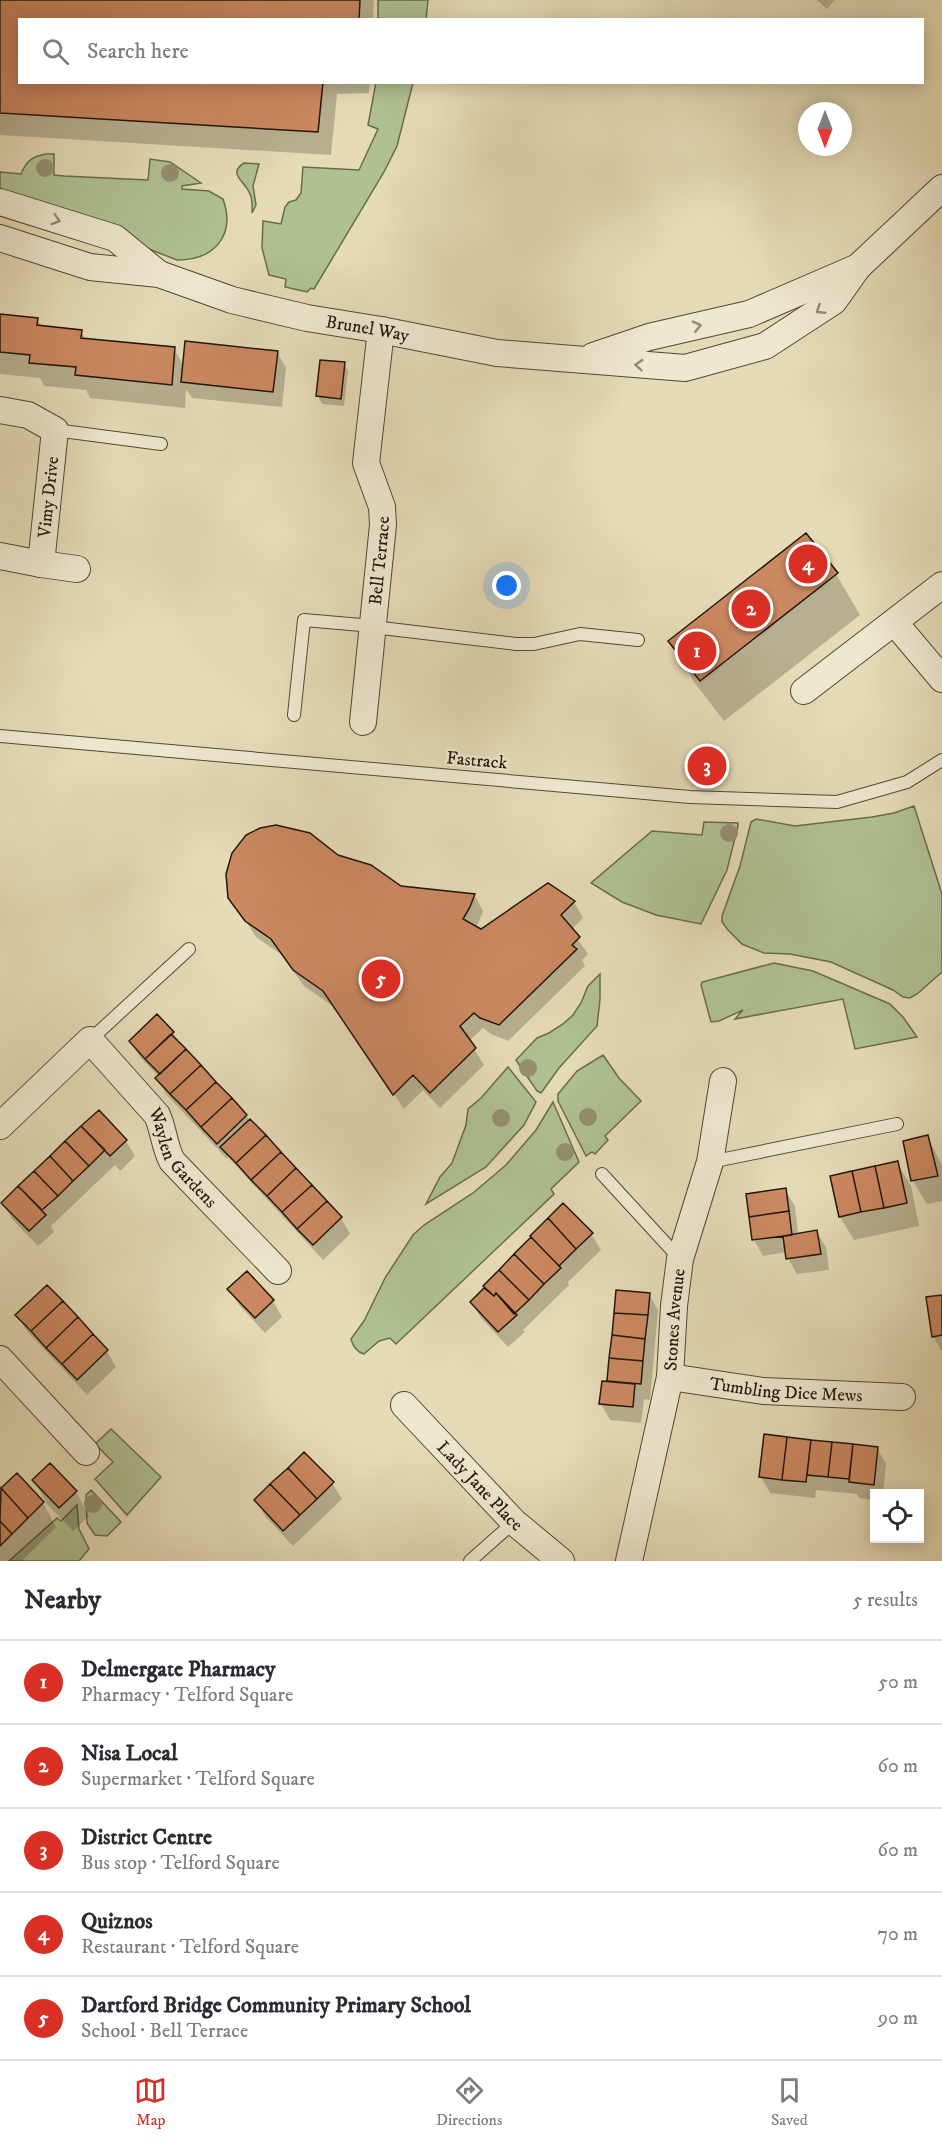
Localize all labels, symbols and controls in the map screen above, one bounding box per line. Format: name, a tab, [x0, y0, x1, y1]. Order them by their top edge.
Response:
search box	[18, 18, 924, 84]
icon: search	[39, 35, 72, 68]
text: Search here	[87, 38, 189, 65]
north arrow	[798, 102, 852, 156]
one-way arrow	[50, 212, 61, 225]
one-way arrow	[816, 303, 827, 314]
street label: Brunel Way	[324, 311, 411, 347]
one-way arrow	[692, 320, 702, 333]
one-way arrow	[634, 359, 643, 372]
street label: Vimy Drive	[34, 455, 64, 540]
street label: Bell Terrace	[365, 516, 395, 606]
pin: 4	[788, 542, 828, 586]
your location	[492, 571, 521, 600]
pin: 2	[732, 586, 771, 632]
pin: 1	[678, 628, 716, 674]
pin: 3	[688, 744, 726, 789]
street label: Fastrack	[446, 747, 508, 775]
pin: 5	[362, 956, 400, 1002]
street label: Waylen Gardens	[143, 1104, 221, 1213]
street label: Stones Avenue	[660, 1267, 691, 1372]
street label: Tumbling Dice Mews	[708, 1373, 863, 1407]
street label: Lady Jane Place	[432, 1437, 527, 1537]
map controls	[870, 1489, 924, 1543]
button: locate	[870, 1489, 924, 1543]
text: Nearby	[24, 1584, 101, 1617]
text: 5 results	[853, 1588, 918, 1613]
text: Delmergate Pharmacy	[81, 1656, 275, 1683]
text: 1	[40, 1670, 47, 1695]
text: 50 m	[878, 1670, 918, 1695]
text: Pharmacy · Telford Square	[81, 1683, 293, 1708]
text: Nisa Local	[81, 1740, 178, 1767]
text: 2	[39, 1754, 48, 1779]
text: 60 m	[878, 1754, 918, 1779]
text: Supermarket · Telford Square	[81, 1767, 315, 1792]
text: District Centre	[81, 1824, 212, 1851]
text: 3	[40, 1838, 47, 1863]
text: 60 m	[878, 1838, 918, 1863]
text: Bus stop · Telford Square	[81, 1851, 280, 1876]
text: Quiznos	[81, 1908, 153, 1935]
text: 4	[38, 1922, 49, 1947]
text: 70 m	[877, 1922, 918, 1947]
text: Restaurant · Telford Square	[81, 1935, 299, 1960]
text: Dartford Bridge Community Primary School	[81, 1992, 471, 2019]
text: 5	[39, 2006, 48, 2031]
text: 90 m	[878, 2006, 918, 2031]
text: School · Bell Terrace	[81, 2019, 248, 2044]
tab: Map	[134, 2074, 167, 2130]
tab: Directions	[436, 2074, 502, 2130]
tab: Saved	[771, 2074, 808, 2130]

